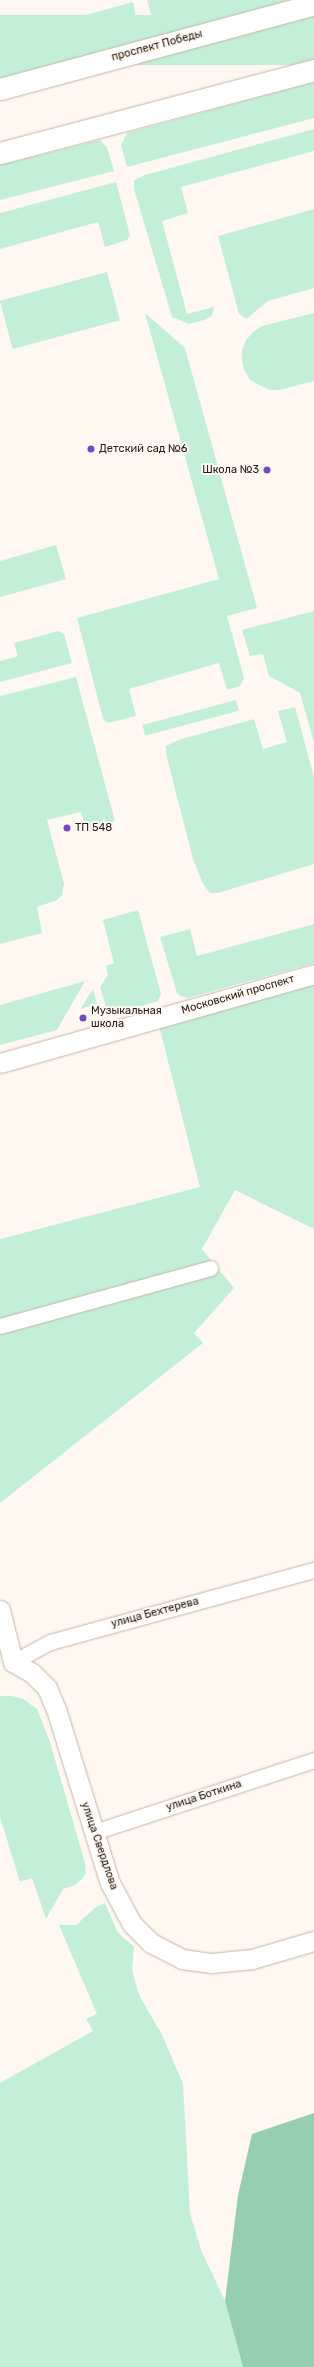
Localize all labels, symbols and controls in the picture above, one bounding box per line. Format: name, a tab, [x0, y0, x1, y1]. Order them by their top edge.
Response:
street label: проспект Победы	[110, 28, 204, 64]
place label: Детский сад №6	[99, 442, 187, 456]
marker: Детский сад №6	[86, 444, 96, 454]
place label: Школа №3	[202, 463, 259, 477]
marker: Школа №3	[262, 465, 272, 475]
place label: ТП 548	[75, 821, 112, 835]
marker: ТП 548	[62, 823, 72, 833]
street label: Московский проспект	[180, 973, 296, 1017]
place label: Музыкальная школа	[91, 1005, 162, 1031]
marker: Музыкальная школа	[78, 1013, 88, 1023]
street label: улица Бехтерева	[110, 1595, 200, 1631]
street label: улица Боткина	[165, 1778, 243, 1814]
street label: улица Свердлова	[78, 1800, 120, 1892]

